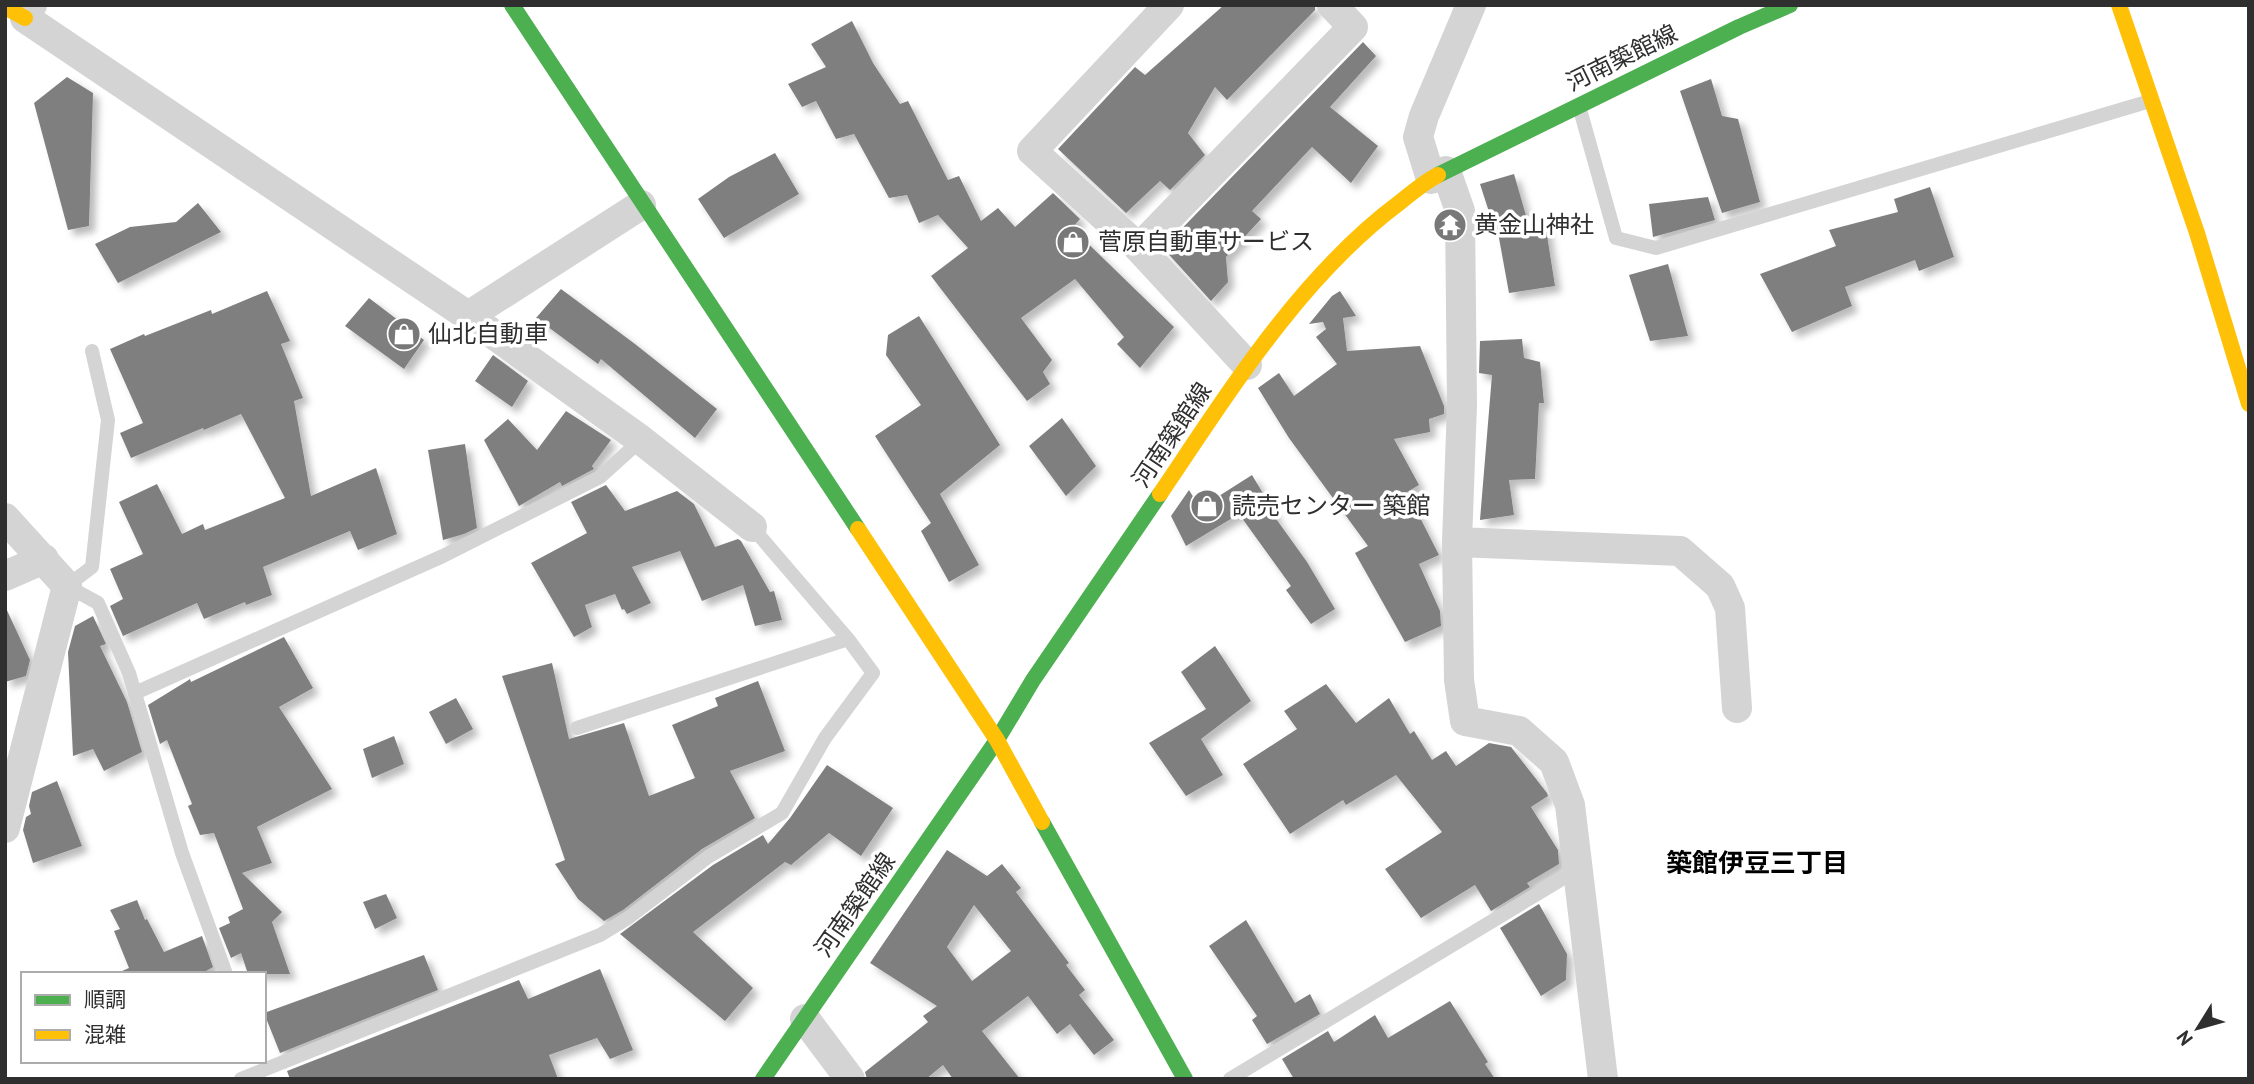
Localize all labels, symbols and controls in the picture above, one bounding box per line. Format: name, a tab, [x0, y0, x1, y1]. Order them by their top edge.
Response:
street label: 河南築館線	[1561, 17, 1683, 98]
temple icon: 黄金山神社	[1431, 206, 1469, 244]
place label: 黄金山神社	[1474, 209, 1594, 240]
shop icon: 菅原自動車サービス	[1054, 223, 1092, 261]
place label: 菅原自動車サービス	[1098, 226, 1314, 257]
shop icon: 仙北自動車	[385, 315, 423, 353]
place label: 仙北自動車	[428, 318, 548, 349]
street label: 河南築館線	[1125, 376, 1218, 493]
shop icon: 読売センター 築館	[1188, 487, 1226, 525]
place label: 読売センター 築館	[1232, 490, 1430, 521]
district label: 築館伊豆三丁目	[1666, 846, 1848, 879]
street label: 河南築館線	[807, 847, 902, 963]
legend	[21, 972, 266, 1063]
text: 順調	[84, 986, 126, 1013]
north arrow	[2163, 993, 2233, 1063]
text: 混雑	[84, 1021, 126, 1048]
text: N	[2171, 1026, 2198, 1050]

